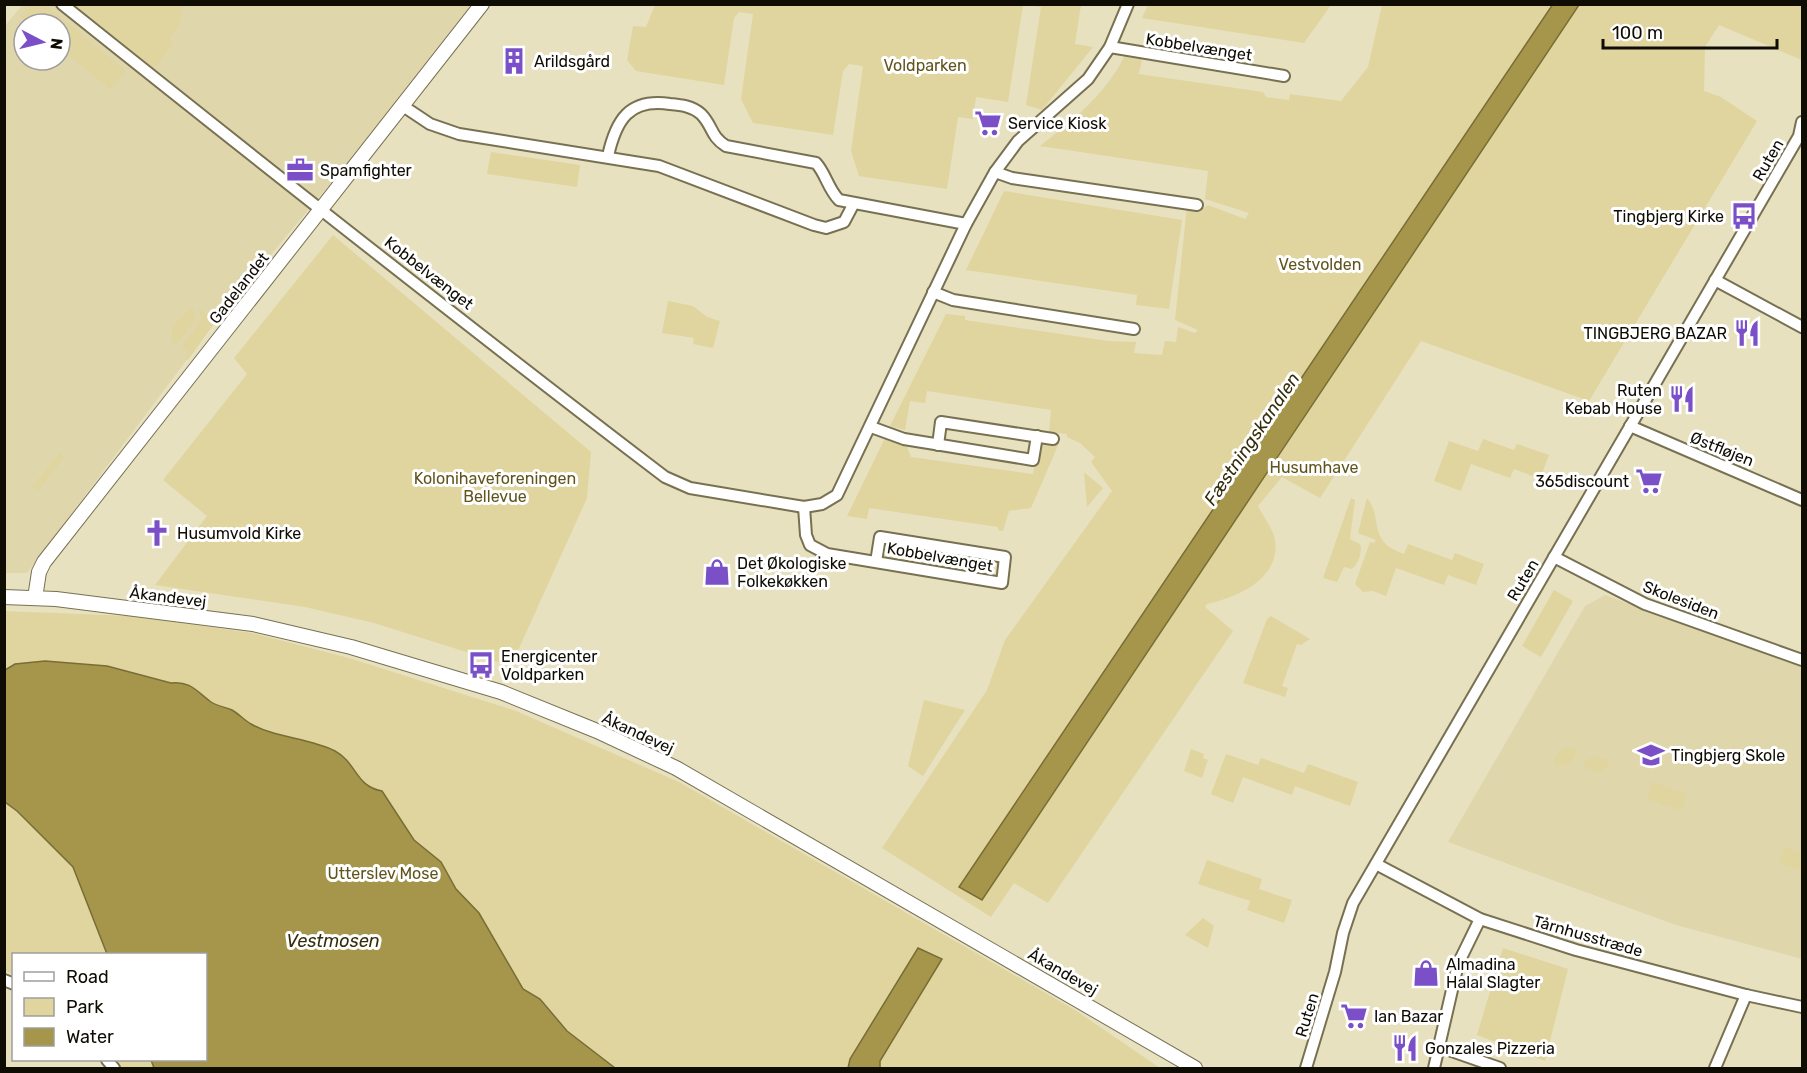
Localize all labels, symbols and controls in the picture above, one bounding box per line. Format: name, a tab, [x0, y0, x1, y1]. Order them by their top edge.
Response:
north arrow	[12, 12, 72, 72]
scale bar	[1603, 12, 1777, 50]
text: 100 m	[1612, 22, 1663, 44]
street label: Kobbelvænget	[1144, 29, 1254, 65]
text: N	[46, 37, 67, 51]
building icon: Arildsgård	[499, 46, 529, 76]
place label: Arildsgård	[534, 52, 610, 71]
park label: Voldparken	[883, 56, 967, 75]
supermarket icon: Service Kiosk	[973, 108, 1003, 138]
place label: Service Kiosk	[1008, 114, 1107, 133]
street label: Ruten	[1749, 136, 1787, 184]
office icon: Spamfighter	[285, 155, 315, 185]
place label: Spamfighter	[320, 161, 412, 180]
bus stop icon: Tingbjerg Kirke	[1729, 201, 1759, 231]
place label: Tingbjerg Kirke	[1613, 207, 1724, 226]
street label: Kobbelvænget	[381, 232, 477, 314]
street label: Gadelandet	[205, 249, 273, 327]
park label: Vestvolden	[1279, 255, 1361, 274]
restaurant icon: TINGBJERG BAZAR	[1732, 318, 1762, 348]
place label: TINGBJERG BAZAR	[1583, 324, 1727, 343]
water label: Fæstningskanalen	[1199, 368, 1305, 510]
place label: Ruten Kebab House	[1565, 381, 1662, 418]
restaurant icon: Ruten Kebab House	[1667, 384, 1697, 414]
street label: Østfløjen	[1687, 428, 1757, 470]
park label: Husumhave	[1269, 458, 1359, 477]
supermarket icon: 365discount	[1634, 466, 1664, 496]
park label: Kolonihaveforeningen Bellevue	[414, 469, 576, 506]
place label: 365discount	[1535, 472, 1629, 491]
church icon: Husumvold Kirke	[142, 518, 172, 548]
place label: Husumvold Kirke	[177, 524, 301, 543]
street label: Kobbelvænget	[885, 538, 995, 576]
place label: Det Økologiske Folkekøkken	[737, 554, 847, 591]
street label: Ruten	[1503, 556, 1543, 604]
shop icon: Det Økologiske Folkekøkken	[702, 557, 732, 587]
street label: Skolesiden	[1640, 577, 1722, 623]
street label: Åkandevej	[129, 583, 207, 611]
place label: Energicenter Voldparken	[501, 647, 597, 684]
bus stop icon: Energicenter Voldparken	[466, 650, 496, 680]
street label: Åkandevej	[599, 708, 677, 758]
school or university icon: Tingbjerg Skole	[1636, 740, 1666, 770]
place label: Tingbjerg Skole	[1671, 746, 1785, 765]
park label: Utterslev Mose	[328, 864, 438, 883]
street label: Tårnhusstræde	[1531, 911, 1645, 961]
water label: Vestmosen	[286, 930, 380, 952]
street label: Åkandevej	[1025, 944, 1101, 1000]
legend	[12, 953, 207, 1061]
place label: Almadina Halal Slagter	[1446, 955, 1540, 992]
shop icon: Almadina Halal Slagter	[1411, 958, 1441, 988]
text: Road	[66, 966, 109, 988]
street label: Ruten	[1291, 991, 1323, 1039]
text: Park	[66, 996, 104, 1018]
supermarket icon: Ian Bazar	[1339, 1001, 1369, 1031]
place label: Ian Bazar	[1374, 1007, 1443, 1026]
text: Water	[66, 1026, 114, 1048]
restaurant icon: Gonzales Pizzeria	[1390, 1033, 1420, 1063]
place label: Gonzales Pizzeria	[1425, 1039, 1555, 1058]

